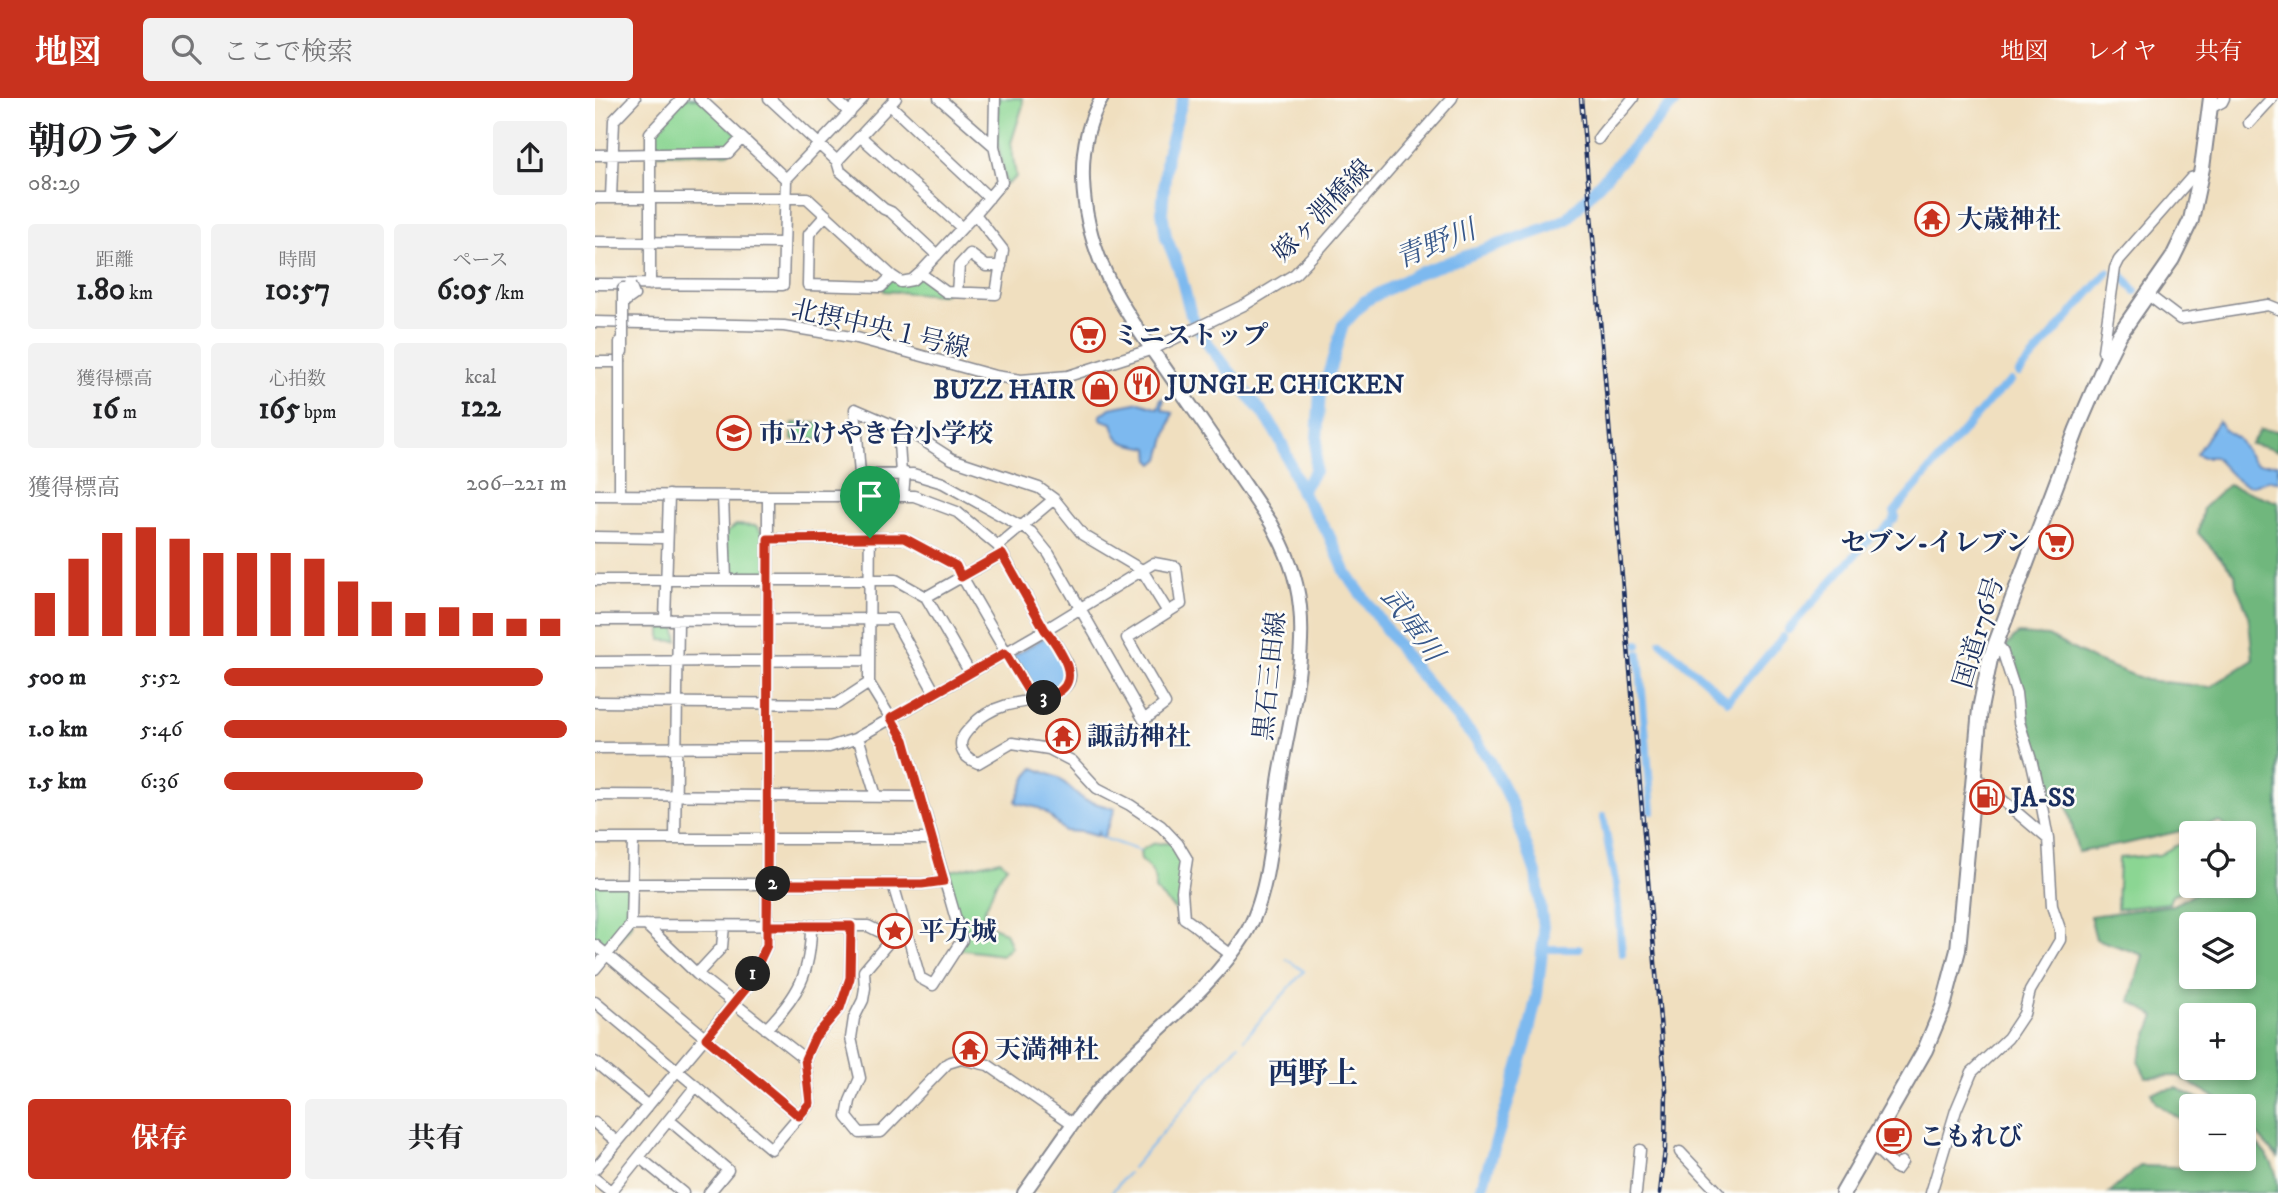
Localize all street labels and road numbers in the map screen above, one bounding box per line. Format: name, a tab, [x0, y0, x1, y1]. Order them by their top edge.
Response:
street label: 嫁ヶ淵橋線	[1266, 153, 1380, 269]
street label: 北摂中央１号線	[788, 293, 973, 366]
street label: 国道176号	[1947, 573, 2012, 692]
street label: 黒石三田線	[1247, 610, 1294, 743]

